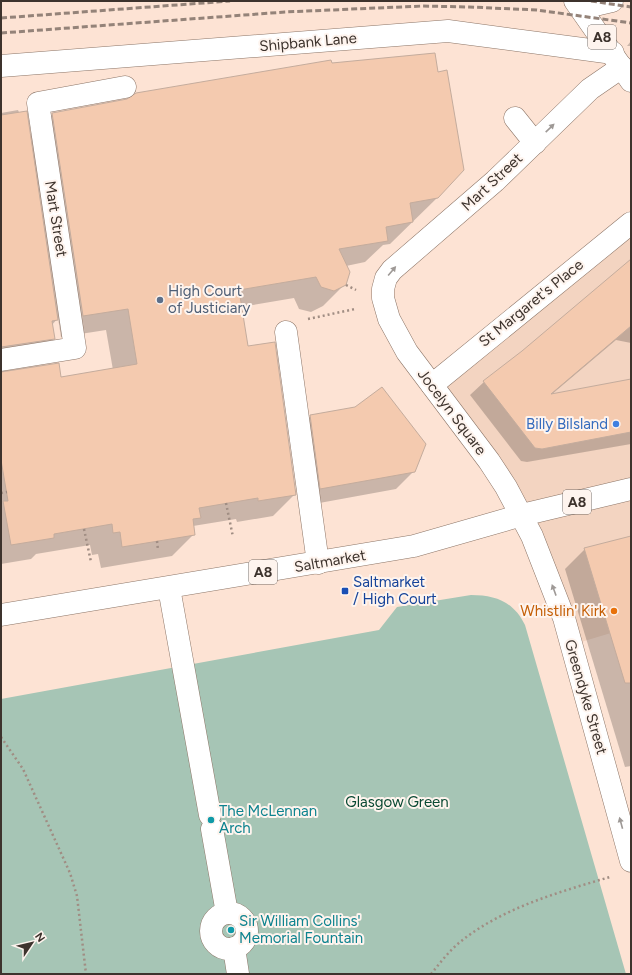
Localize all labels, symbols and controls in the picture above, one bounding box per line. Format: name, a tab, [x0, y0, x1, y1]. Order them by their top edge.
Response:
road number: A8	[588, 25, 616, 49]
street label: Shipbank Lane	[259, 29, 357, 55]
one-way arrow	[545, 123, 555, 133]
street label: Mart Street	[458, 149, 526, 215]
street label: Mart Street	[41, 180, 71, 259]
street label: St Margaret's Place	[475, 255, 587, 351]
one-way arrow	[387, 266, 396, 277]
place label: High Court of Justiciary	[168, 282, 250, 317]
marker: High Court of Justiciary	[155, 295, 165, 305]
street label: Jocelyn Square	[414, 365, 490, 459]
place label: Billy Bilsland	[526, 415, 608, 433]
marker: Billy Bilsland	[611, 419, 621, 429]
road number: A8	[563, 490, 591, 514]
street label: Saltmarket	[293, 546, 367, 576]
road number: A8	[249, 560, 277, 584]
place label: Saltmarket / High Court	[353, 573, 437, 608]
one-way arrow	[550, 584, 556, 596]
marker: Saltmarket / High Court	[340, 586, 350, 596]
place label: Whistlin' Kirk	[520, 602, 607, 620]
marker: Whistlin' Kirk	[609, 606, 619, 616]
street label: Greendyke Street	[561, 637, 611, 757]
park label: Glasgow Green	[345, 793, 449, 811]
place label: The McLennan Arch	[219, 802, 317, 837]
marker: The McLennan Arch	[206, 815, 216, 825]
one-way arrow	[617, 817, 623, 829]
place label: Sir William Collins' Memorial Fountain	[239, 912, 363, 947]
north arrow	[12, 923, 52, 963]
marker: Sir William Collins' Memorial Fountain	[226, 925, 236, 935]
text: N	[32, 930, 48, 945]

